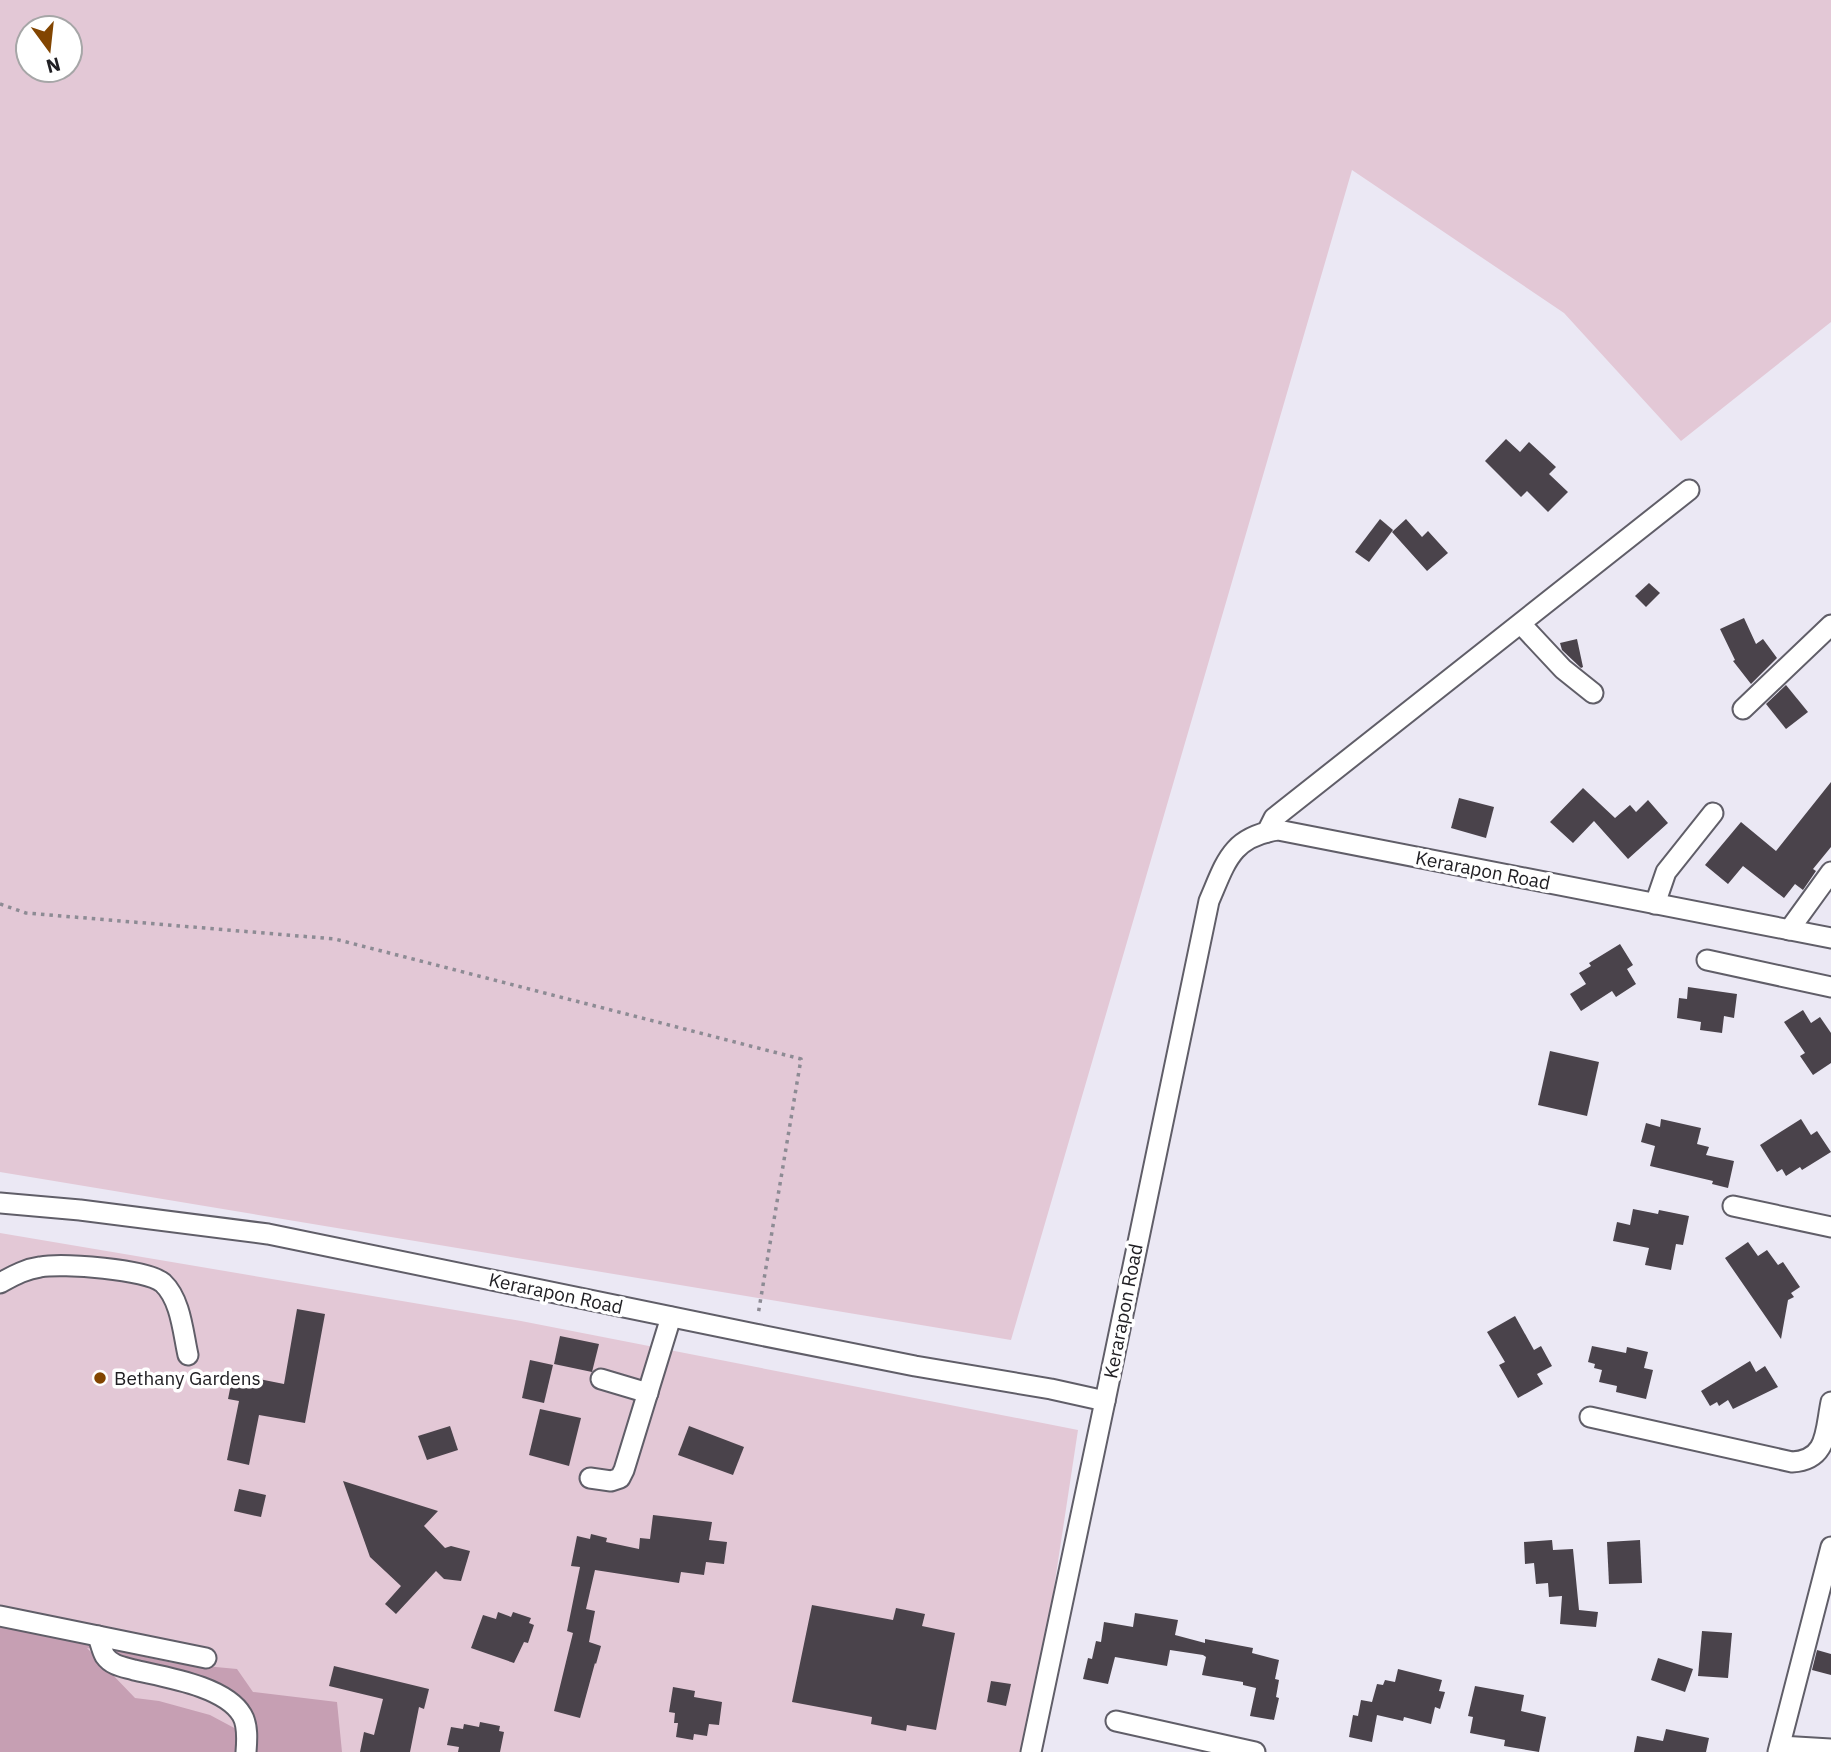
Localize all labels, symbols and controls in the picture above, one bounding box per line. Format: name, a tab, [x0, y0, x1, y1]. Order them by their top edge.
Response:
north arrow	[14, 14, 84, 84]
text: N	[44, 52, 63, 79]
street label: Kerarapon Road	[1414, 845, 1552, 895]
street label: Kerarapon Road	[1098, 1242, 1148, 1380]
street label: Kerarapon Road	[487, 1267, 625, 1319]
place label: Bethany Gardens	[114, 1366, 261, 1390]
marker: Bethany Gardens	[92, 1370, 108, 1386]

